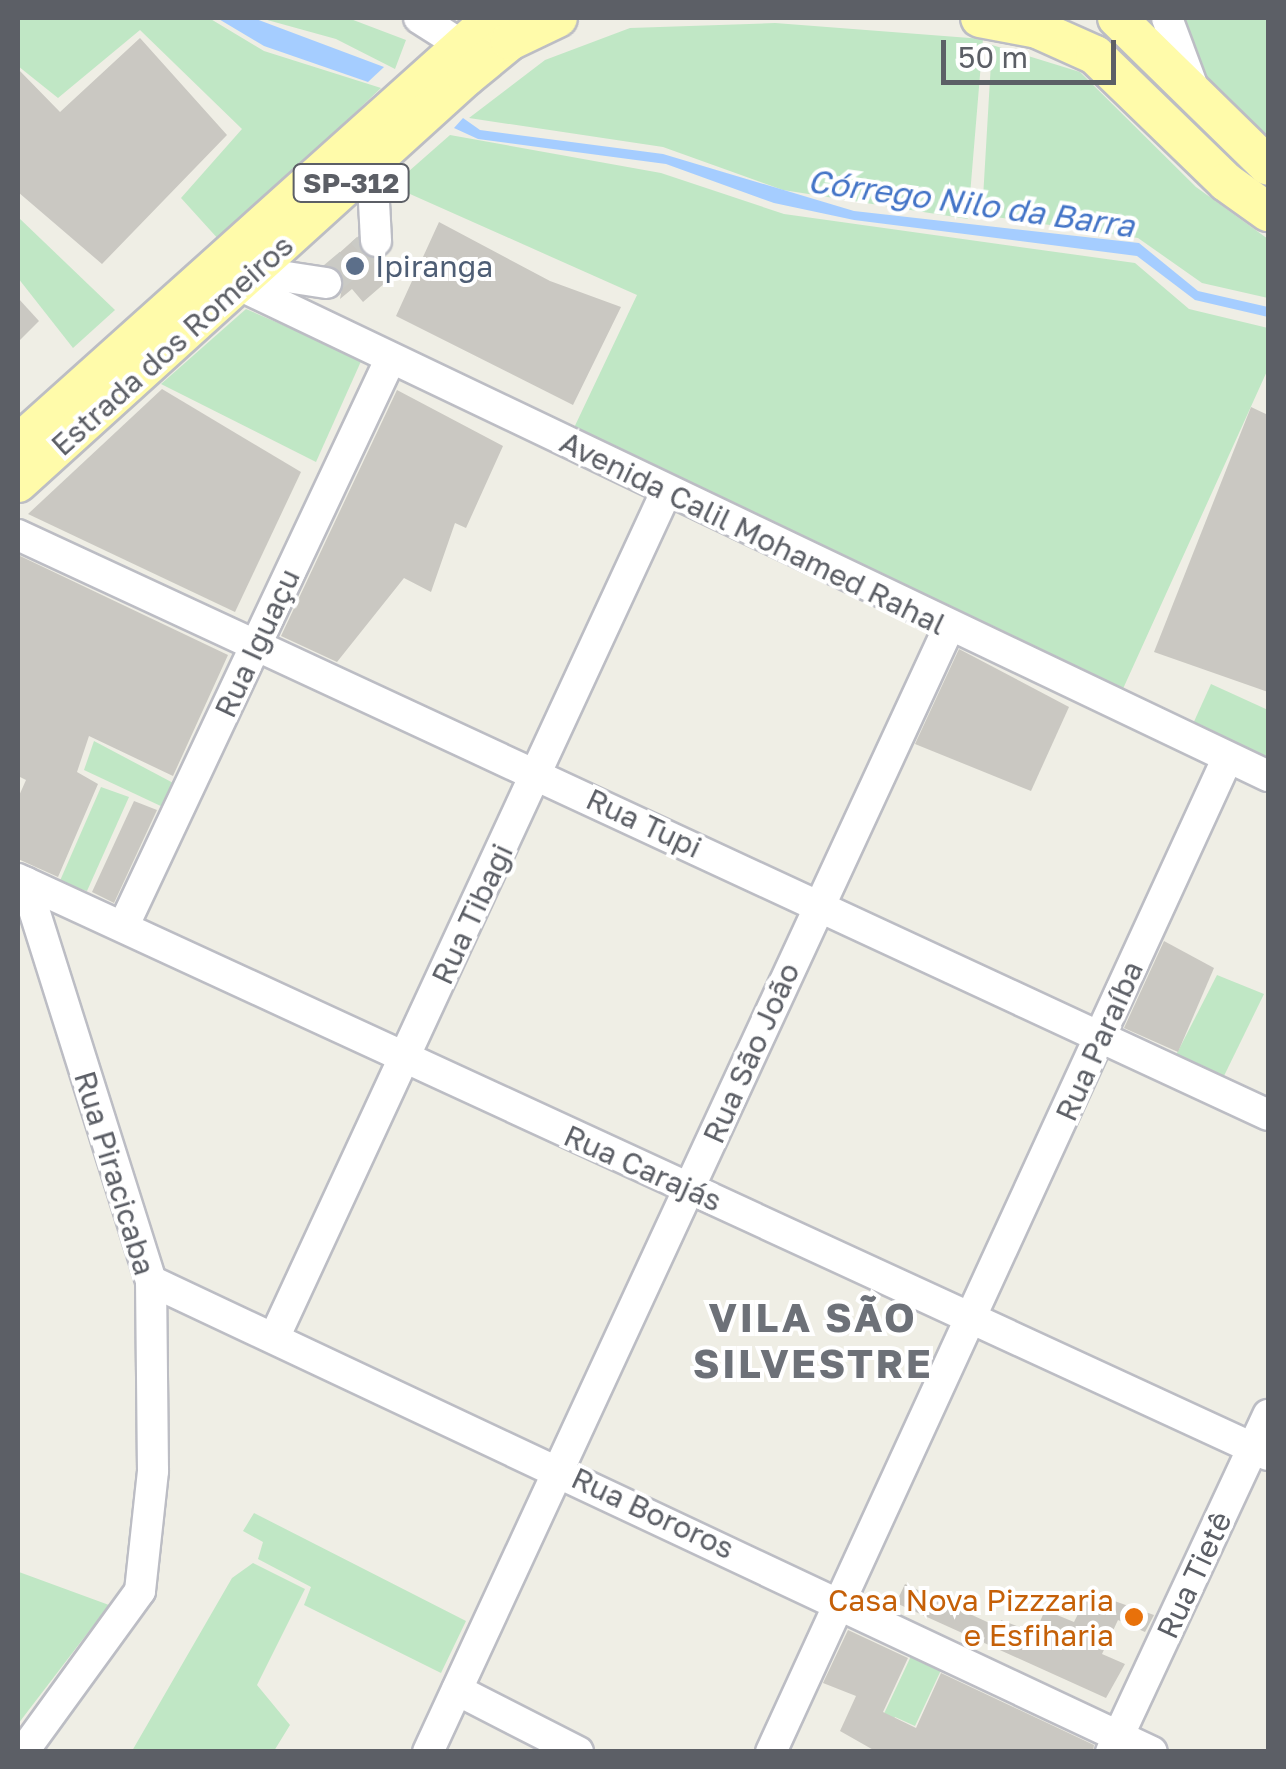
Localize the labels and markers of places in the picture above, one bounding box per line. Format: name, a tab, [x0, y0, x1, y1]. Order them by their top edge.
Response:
place label: Ipiranga	[375, 248, 493, 284]
marker: Ipiranga	[344, 255, 366, 277]
place label: Casa Nova Pizzzaria e Esfiharia	[828, 1582, 1114, 1652]
marker: Casa Nova Pizzzaria e Esfiharia	[1123, 1606, 1145, 1628]

